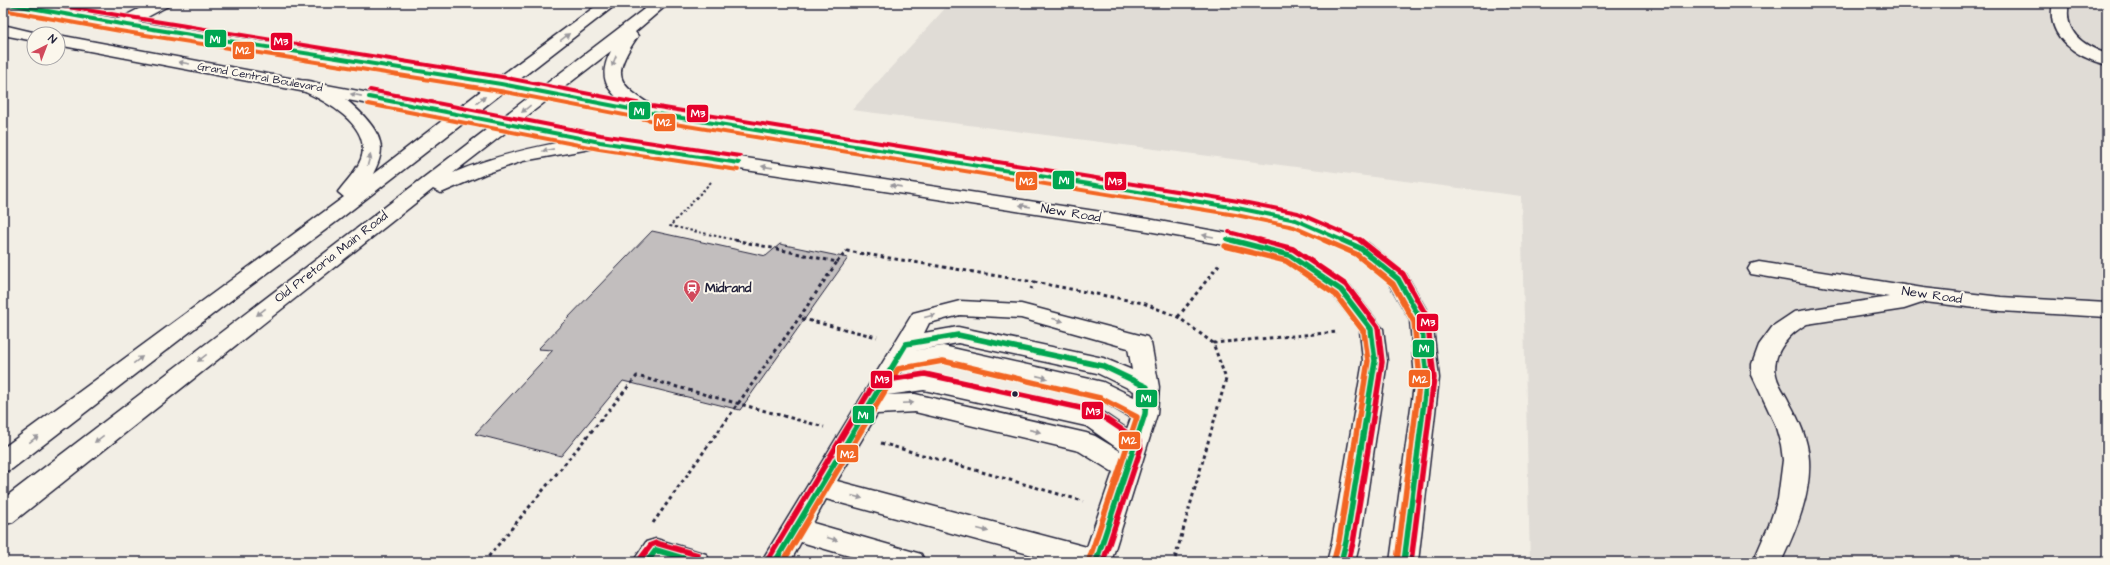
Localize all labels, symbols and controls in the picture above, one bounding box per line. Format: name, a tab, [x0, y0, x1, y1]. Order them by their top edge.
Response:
north arrow	[26, 26, 66, 66]
line badge: M1	[204, 29, 227, 48]
text: N	[45, 31, 60, 47]
text: M1	[210, 32, 221, 47]
line badge: M3	[270, 32, 293, 51]
one-way arrow	[560, 33, 570, 41]
text: M3	[274, 34, 289, 49]
line badge: M2	[232, 41, 255, 60]
text: M2	[235, 43, 251, 58]
one-way arrow	[611, 55, 617, 67]
street label: Grand Central Boulevard	[196, 59, 324, 95]
one-way arrow	[178, 60, 190, 66]
one-way arrow	[349, 91, 362, 97]
one-way arrow	[475, 96, 486, 104]
line badge: M1	[628, 101, 651, 120]
one-way arrow	[521, 104, 532, 113]
text: M1	[634, 104, 645, 119]
line badge: M3	[686, 104, 709, 123]
text: M3	[691, 106, 706, 121]
line badge: M2	[653, 113, 676, 132]
text: M2	[656, 115, 672, 130]
one-way arrow	[541, 147, 554, 153]
one-way arrow	[366, 153, 372, 165]
one-way arrow	[761, 164, 773, 170]
line badge: M1	[1052, 170, 1075, 190]
line badge: M2	[1015, 171, 1038, 191]
line badge: M3	[1104, 171, 1127, 191]
text: M1	[1059, 173, 1070, 188]
text: M2	[1019, 174, 1035, 189]
text: M3	[1108, 174, 1123, 189]
one-way arrow	[890, 183, 902, 189]
street label: New Road	[1040, 199, 1103, 227]
one-way arrow	[1019, 203, 1031, 209]
street label: Old Pretoria Main Road	[270, 207, 392, 307]
one-way arrow	[1202, 233, 1214, 239]
station icon: Midrand	[682, 278, 702, 303]
place label: Midrand	[705, 279, 752, 297]
street label: New Road	[1901, 282, 1964, 308]
one-way arrow	[255, 307, 266, 316]
one-way arrow	[924, 313, 936, 319]
line badge: M3	[1416, 313, 1439, 332]
text: M3	[1421, 315, 1436, 330]
one-way arrow	[1052, 317, 1064, 323]
line badge: M1	[1412, 339, 1435, 358]
text: M1	[1419, 341, 1430, 356]
one-way arrow	[196, 354, 207, 362]
one-way arrow	[132, 356, 143, 364]
line badge: M2	[1408, 369, 1431, 388]
line badge: M3	[870, 370, 893, 389]
text: M3	[875, 372, 890, 387]
text: M2	[1412, 372, 1428, 387]
one-way arrow	[1036, 374, 1048, 380]
unlabelled marker	[1010, 389, 1020, 399]
line badge: M1	[1135, 389, 1158, 408]
text: M1	[1141, 391, 1152, 406]
one-way arrow	[902, 400, 914, 407]
line badge: M3	[1081, 401, 1104, 420]
text: M3	[1086, 404, 1101, 419]
line badge: M1	[852, 405, 875, 424]
text: M1	[858, 408, 869, 423]
one-way arrow	[1029, 429, 1041, 435]
line badge: M2	[1118, 431, 1141, 450]
text: M2	[1121, 433, 1137, 448]
one-way arrow	[94, 434, 105, 443]
one-way arrow	[29, 435, 39, 443]
line badge: M2	[836, 444, 859, 463]
text: M2	[840, 447, 856, 462]
one-way arrow	[851, 494, 863, 500]
one-way arrow	[977, 528, 989, 534]
one-way arrow	[826, 536, 838, 542]

